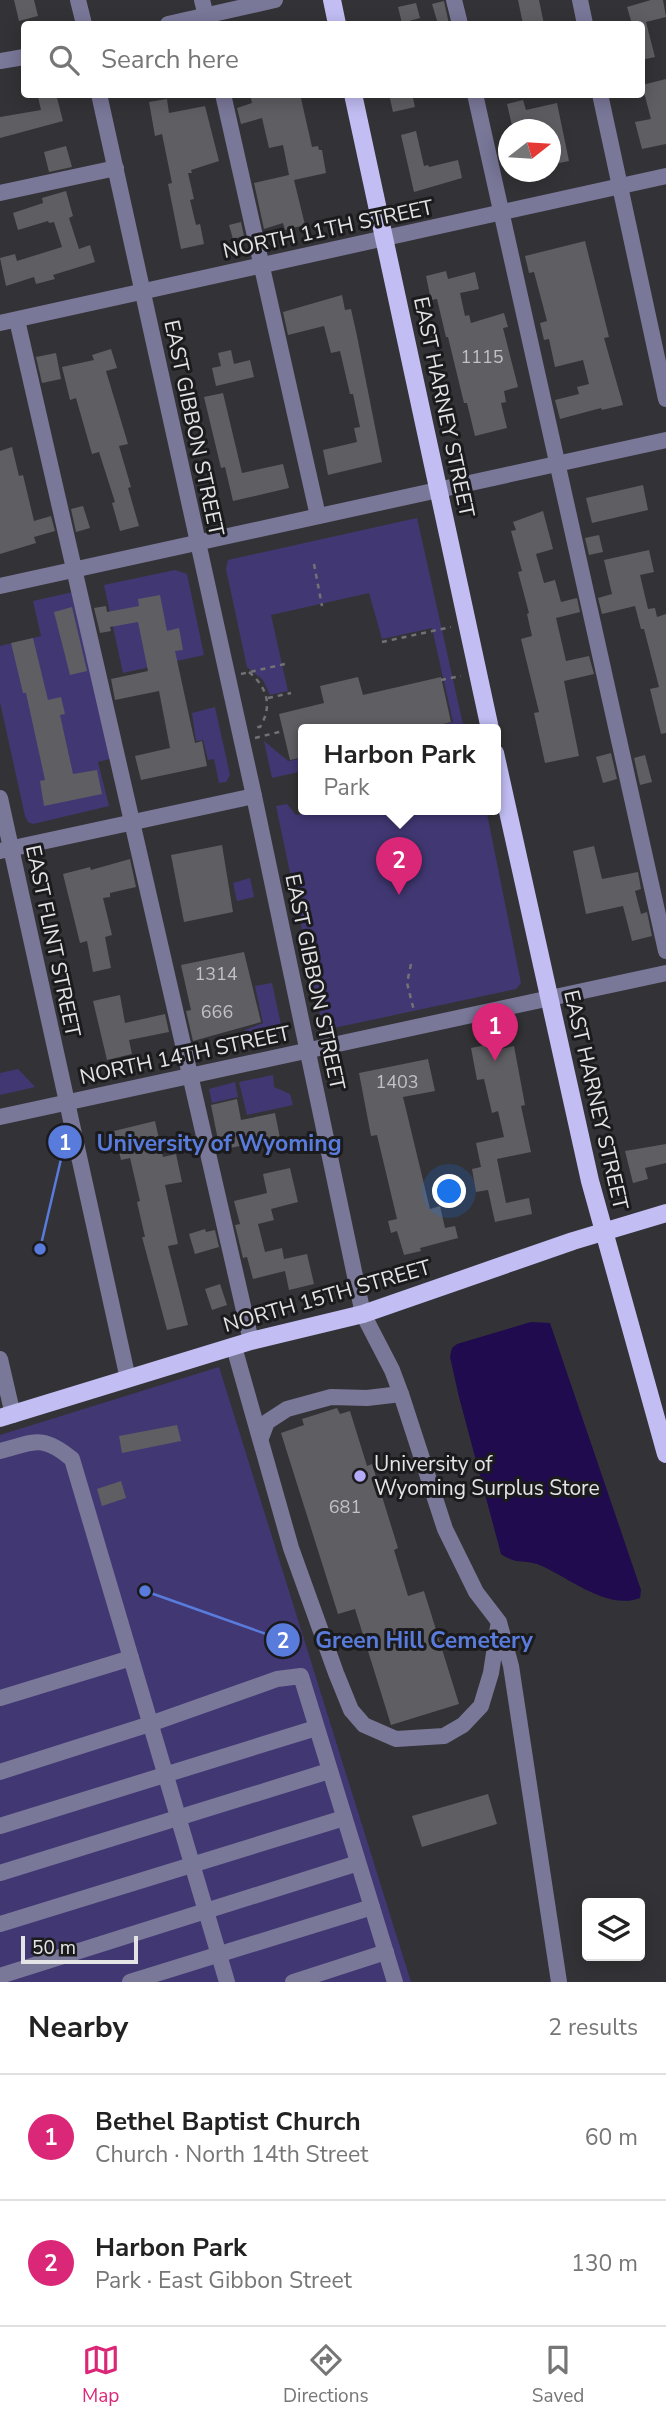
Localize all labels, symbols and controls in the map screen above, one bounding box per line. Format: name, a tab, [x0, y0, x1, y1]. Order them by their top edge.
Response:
search box	[21, 21, 645, 98]
icon: search	[45, 41, 83, 79]
text: Search here	[101, 42, 239, 77]
north arrow	[498, 119, 561, 182]
street label: NORTH 11TH STREET	[220, 193, 436, 265]
street label: EAST HARNEY STREET	[407, 294, 481, 520]
street label: EAST GIBBON STREET	[157, 318, 231, 539]
house number: 1115	[460, 345, 504, 369]
popup	[298, 724, 501, 815]
text: Harbon Park	[323, 737, 476, 772]
text: Park	[323, 772, 369, 803]
pin: 2	[376, 837, 422, 895]
street label: EAST FLINT STREET	[19, 842, 87, 1040]
street label: EAST GIBBON STREET	[278, 872, 352, 1093]
house number: 1314	[194, 962, 238, 986]
street label: EAST HARNEY STREET	[557, 987, 635, 1213]
house number: 666	[201, 1000, 233, 1024]
pin: 1	[472, 1003, 518, 1061]
street label: NORTH 14TH STREET	[77, 1019, 293, 1091]
house number: 1403	[375, 1070, 419, 1094]
callout: University of Wyoming	[47, 1120, 355, 1164]
text: University of Wyoming	[96, 1128, 342, 1159]
text: 1	[59, 1129, 71, 1157]
your location	[432, 1174, 466, 1208]
street label: NORTH 15TH STREET	[220, 1253, 434, 1339]
place label: University of Wyoming Surplus Store	[374, 1450, 600, 1502]
marker: University of Wyoming Surplus Store	[352, 1468, 368, 1484]
house number: 681	[329, 1495, 361, 1519]
callout: Green Hill Cemetery	[266, 1618, 546, 1662]
text: Green Hill Cemetery	[315, 1625, 534, 1656]
text: 2	[277, 1627, 289, 1655]
map controls	[582, 1898, 645, 1961]
button: layers	[582, 1898, 645, 1961]
scale bar	[21, 1933, 138, 1965]
text: 50 m	[32, 1935, 76, 1961]
text: Nearby	[28, 2007, 128, 2048]
text: 2 results	[548, 2012, 638, 2043]
text: Bethel Baptist Church	[95, 2104, 361, 2139]
text: 1	[44, 2122, 58, 2153]
text: 60 m	[585, 2122, 638, 2153]
text: Church · North 14th Street	[95, 2139, 368, 2170]
text: Harbon Park	[95, 2230, 247, 2265]
text: 2	[44, 2248, 58, 2279]
text: 130 m	[571, 2248, 638, 2279]
text: Park · East Gibbon Street	[95, 2265, 352, 2296]
tab: Map	[82, 2341, 120, 2409]
tab: Directions	[283, 2341, 369, 2409]
tab: Saved	[532, 2341, 584, 2409]

